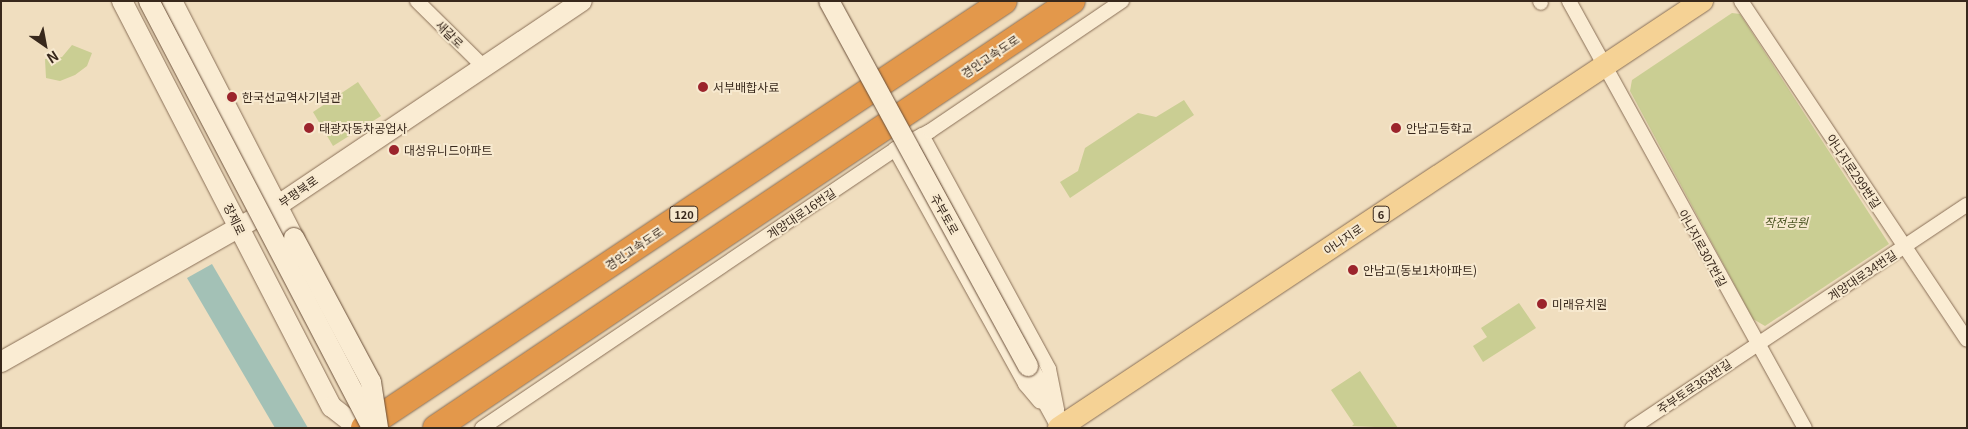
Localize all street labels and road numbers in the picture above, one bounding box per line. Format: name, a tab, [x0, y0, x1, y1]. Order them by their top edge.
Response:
street label: 새갈로	[433, 17, 467, 51]
street label: 경인고속도로	[959, 32, 1021, 80]
street label: 아나지로299번길	[1824, 131, 1884, 211]
street label: 부평북로	[276, 172, 320, 210]
street label: 계양대로16번길	[764, 185, 838, 241]
street label: 주부토로	[928, 191, 962, 237]
street label: 장제로	[221, 201, 249, 237]
road number: 120	[669, 205, 699, 222]
road number: 6	[1372, 205, 1390, 222]
street label: 아나지로307번길	[1676, 207, 1730, 289]
street label: 아나지로	[1321, 221, 1365, 257]
street label: 경인고속도로	[603, 224, 665, 272]
street label: 계양대로34번길	[1825, 247, 1899, 303]
street label: 주부토로363번길	[1654, 356, 1734, 416]

